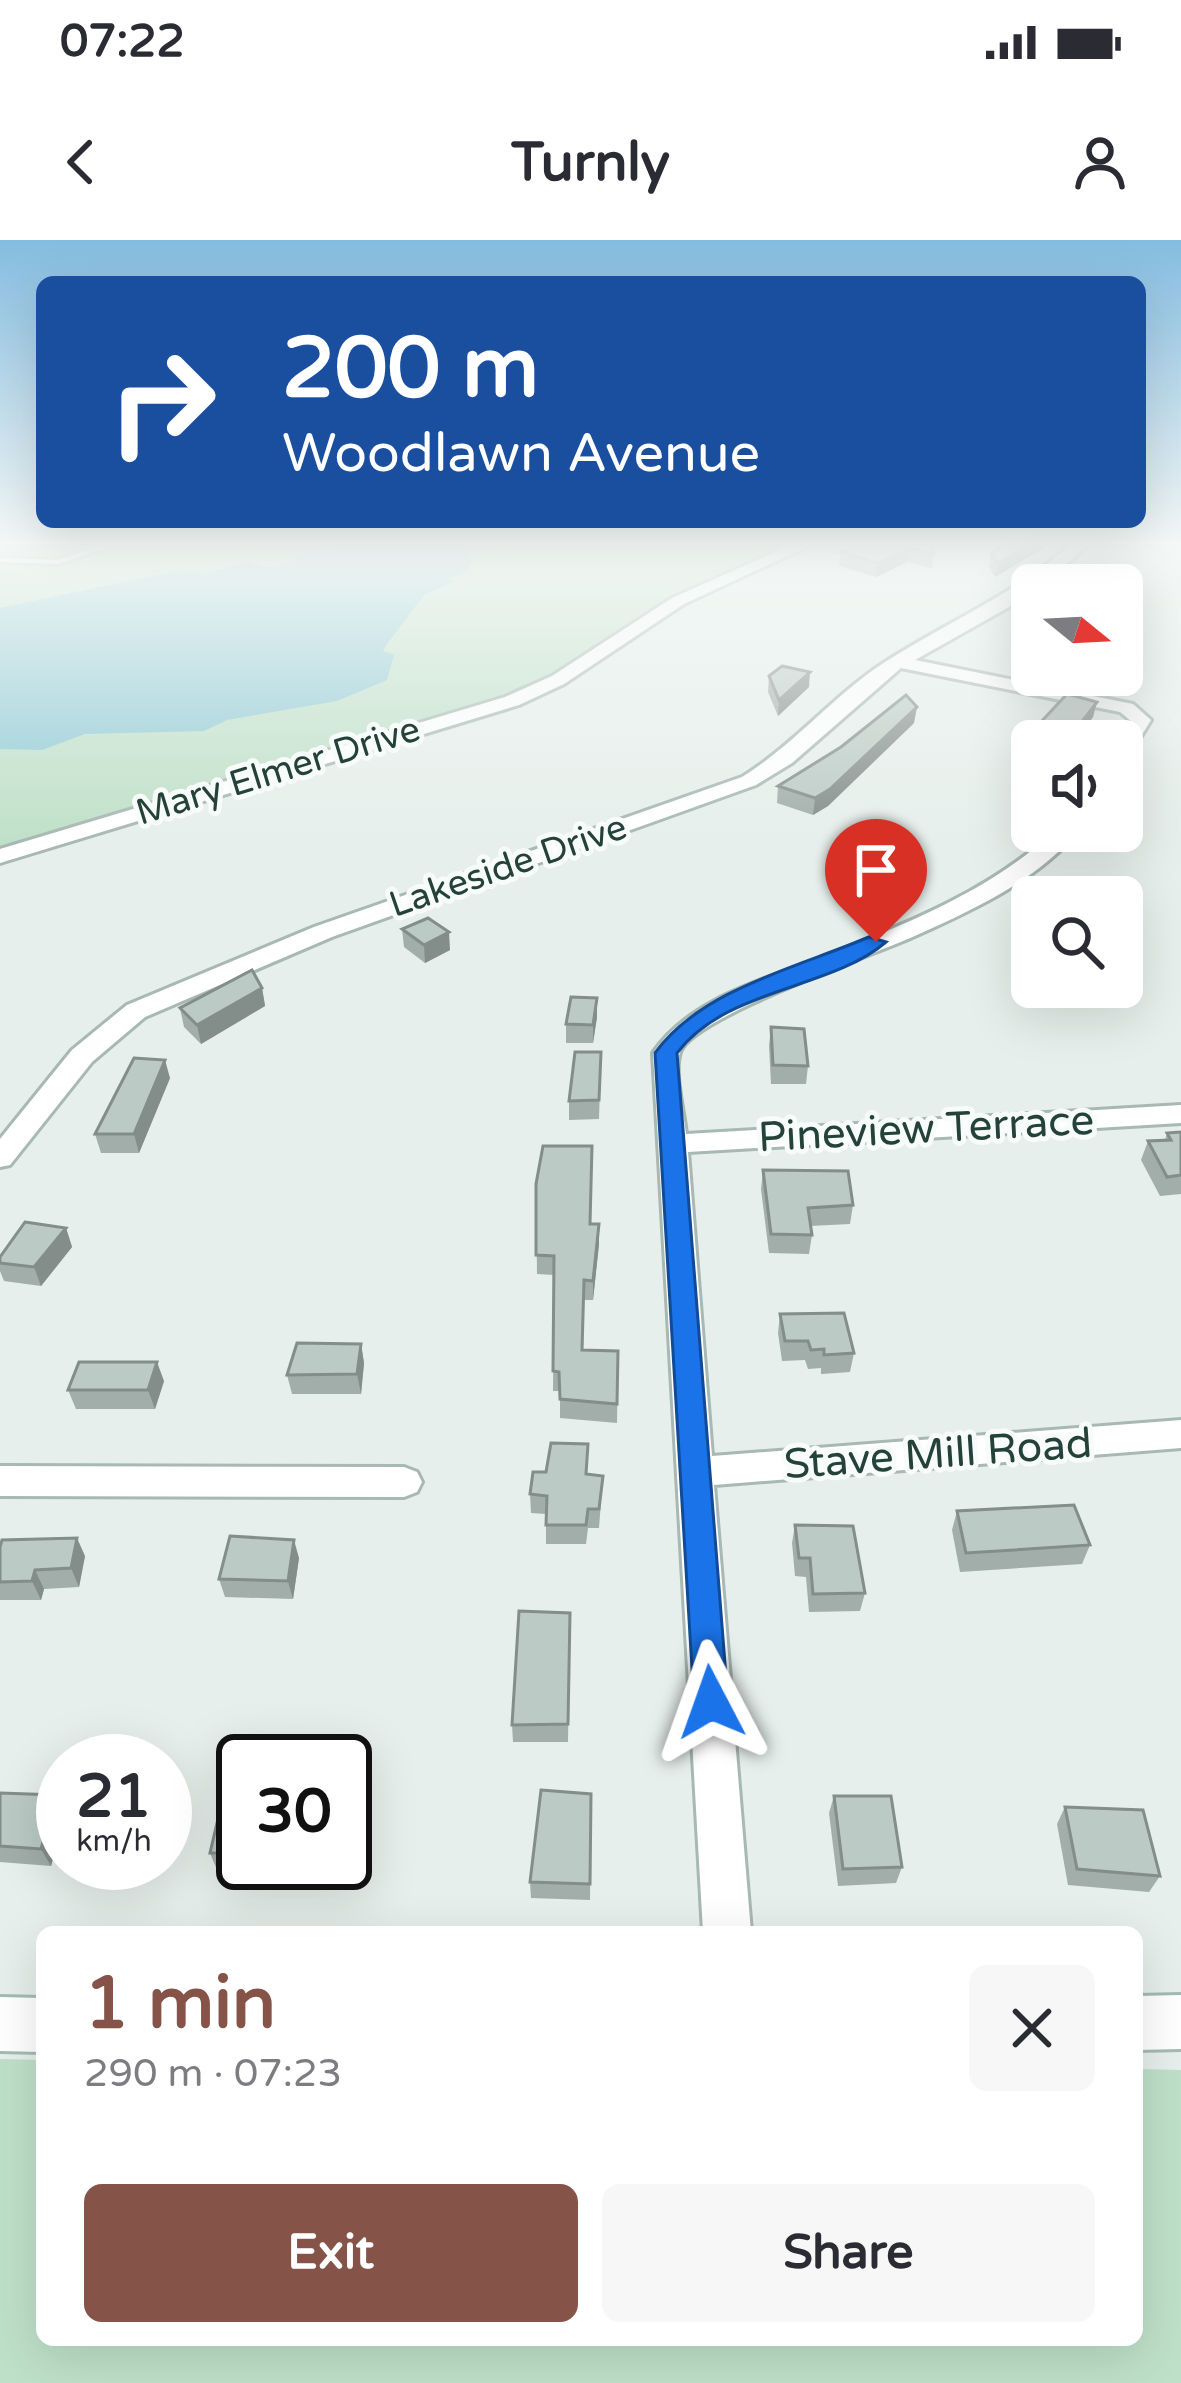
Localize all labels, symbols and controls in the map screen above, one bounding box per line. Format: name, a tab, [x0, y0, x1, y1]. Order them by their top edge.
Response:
text: 07:22	[60, 15, 185, 69]
icon: back	[48, 129, 114, 195]
icon: person	[1067, 129, 1133, 195]
text: Turnly	[511, 130, 670, 195]
text: 200 m	[282, 319, 539, 420]
icon: right	[84, 324, 240, 480]
text: Woodlawn Avenue	[282, 421, 760, 486]
north arrow	[1011, 564, 1143, 696]
map controls	[1011, 564, 1143, 1008]
street label: Mary Elmer Drive	[131, 707, 425, 835]
button: sound	[1011, 720, 1143, 852]
street label: Lakeside Drive	[384, 805, 632, 927]
pin	[825, 819, 927, 942]
icon: arrive	[843, 837, 909, 903]
button: search	[1011, 876, 1143, 1008]
street label: Pineview Terrace	[757, 1095, 1095, 1163]
street label: Stave Mill Road	[782, 1418, 1094, 1490]
position arrow	[648, 1639, 774, 1765]
speed limit sign: 30	[216, 1734, 372, 1890]
text: 21	[76, 1761, 152, 1833]
text: km/h	[76, 1823, 152, 1860]
text: 1 min	[84, 1961, 276, 2048]
button: close	[969, 1965, 1095, 2091]
text: 290 m · 07:23	[84, 2050, 342, 2097]
button: Exit	[84, 2184, 578, 2322]
button: Share	[602, 2184, 1095, 2322]

